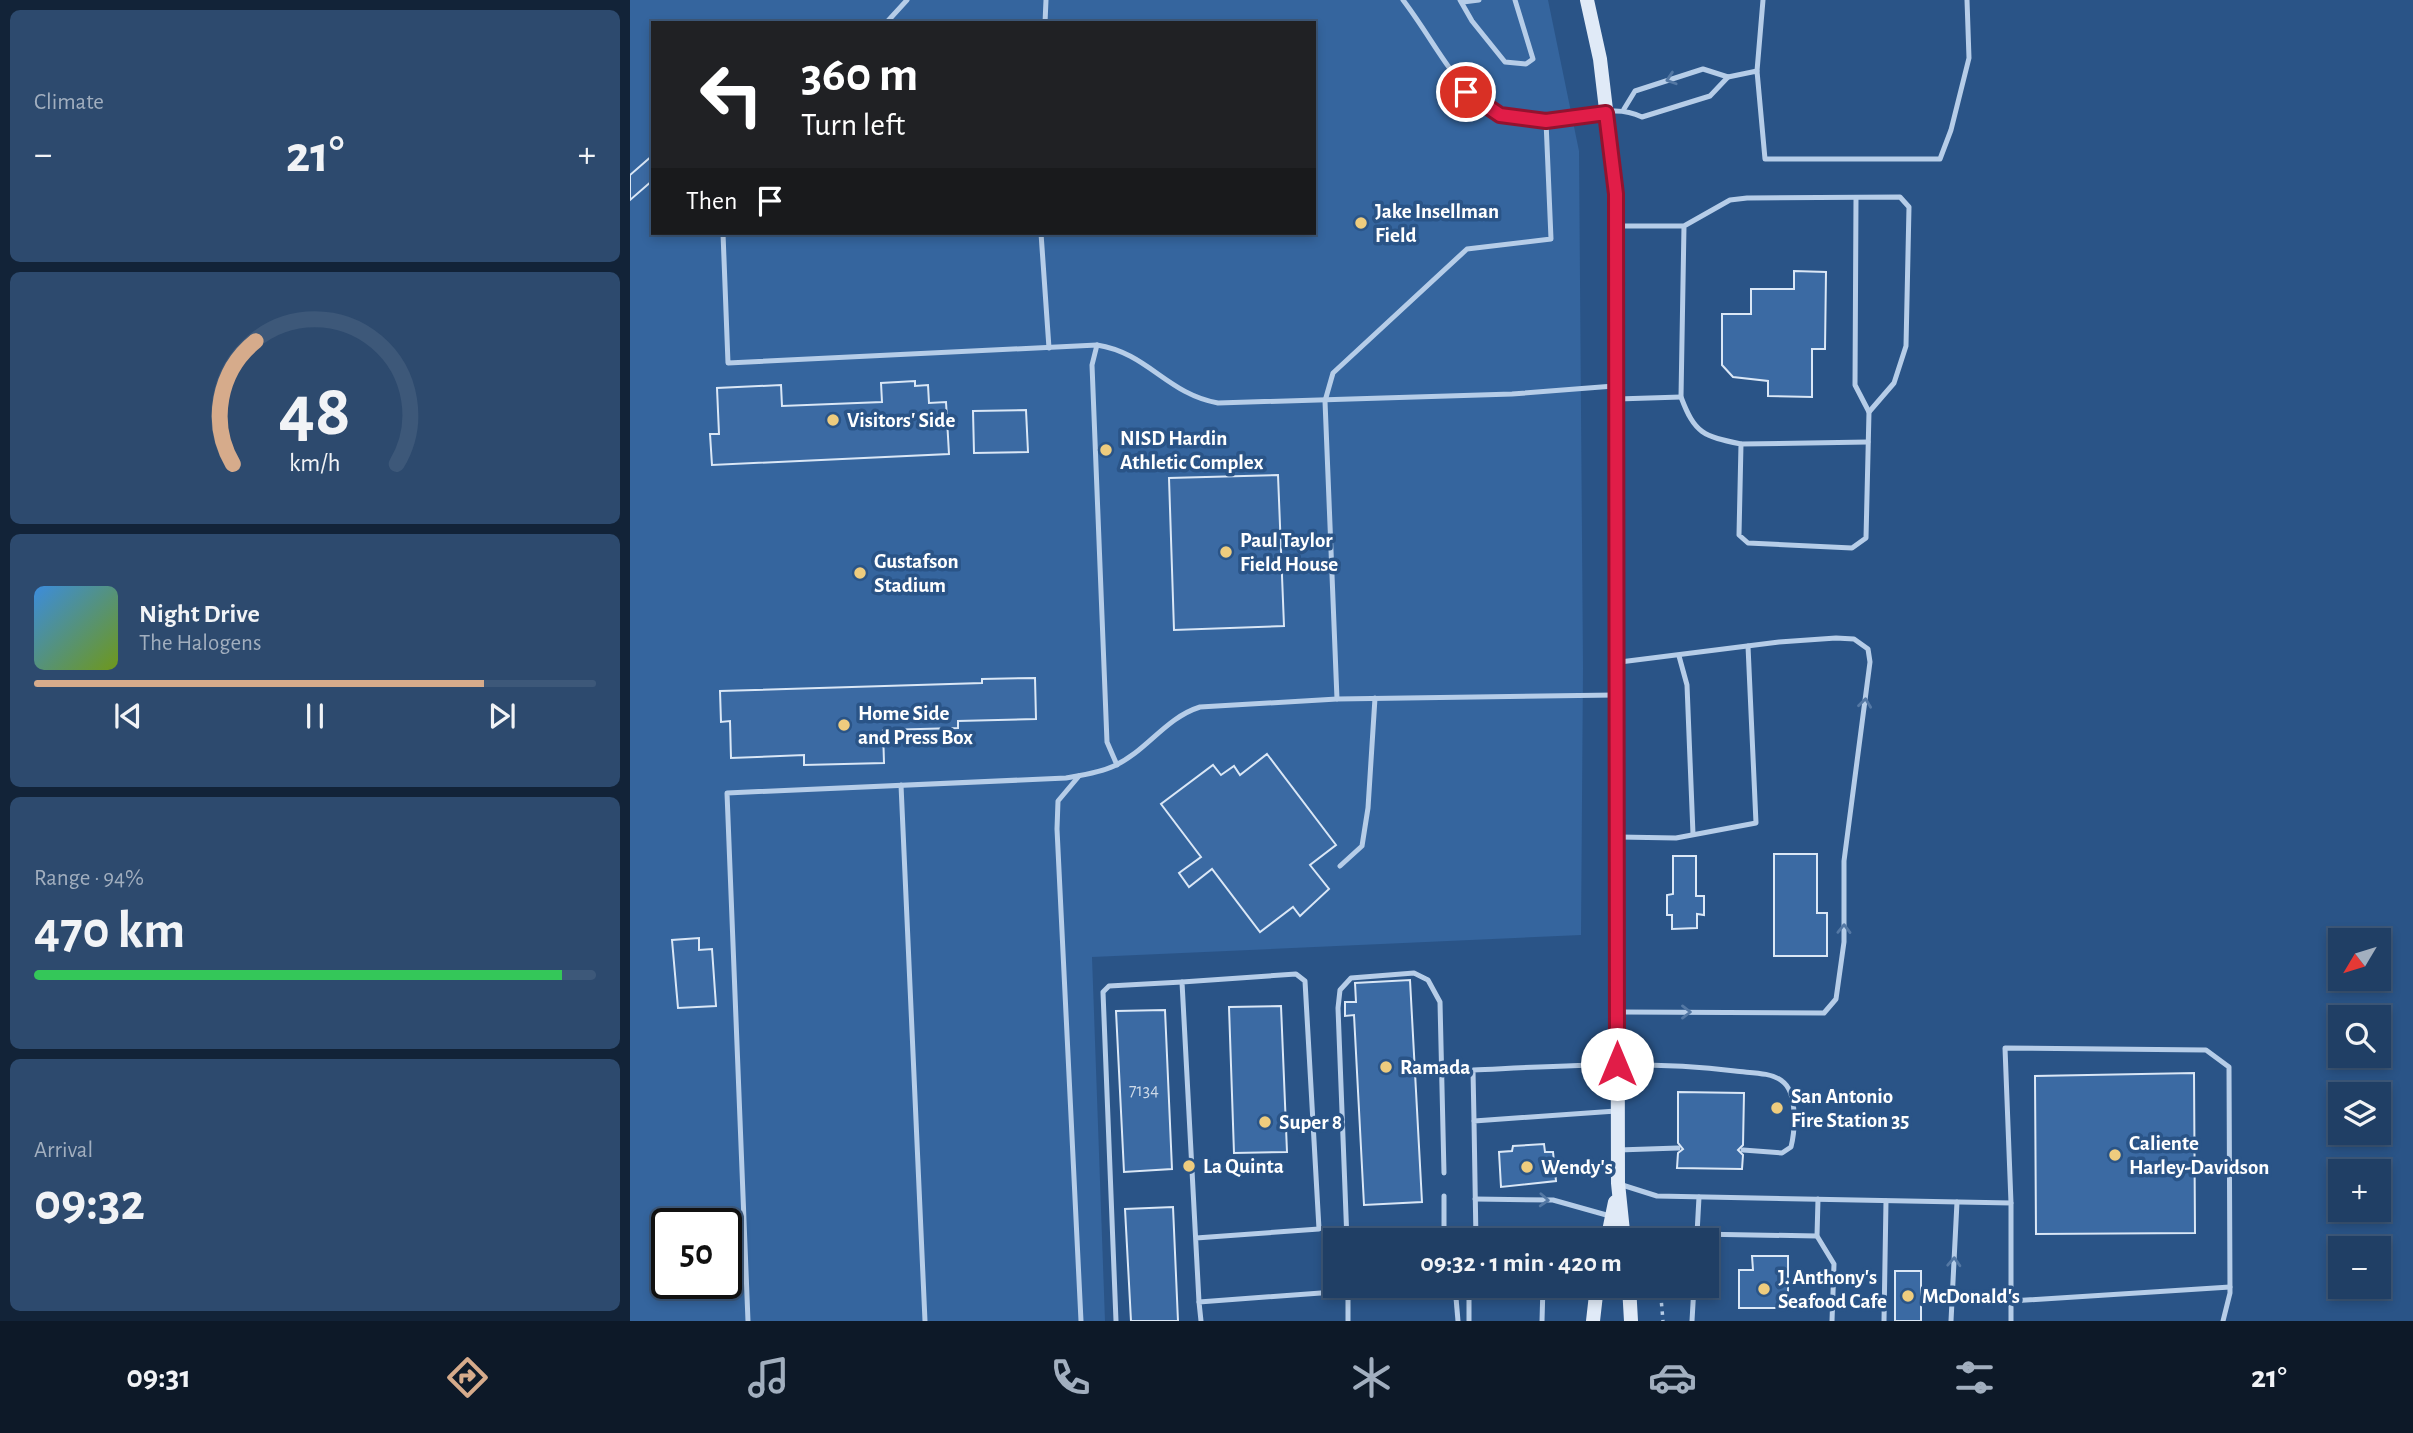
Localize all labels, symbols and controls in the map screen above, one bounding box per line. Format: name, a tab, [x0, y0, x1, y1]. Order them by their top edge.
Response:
icon: left	[686, 49, 777, 140]
text: 360 m	[801, 51, 918, 100]
pin	[1436, 62, 1496, 122]
one-way arrow	[1666, 71, 1678, 86]
icon: arrive	[1447, 73, 1485, 111]
text: Climate	[34, 91, 104, 114]
text: Turn left	[801, 109, 905, 141]
text: 21°	[286, 129, 344, 181]
text: −	[34, 136, 52, 174]
text: +	[578, 136, 596, 174]
icon: arrive	[751, 182, 789, 220]
text: Then	[686, 188, 737, 214]
place label: Jake Insellman Field	[1375, 201, 1499, 246]
marker: Jake Insellman Field	[1353, 215, 1369, 231]
text: 48	[279, 377, 351, 450]
place label: Visitors' Side	[847, 410, 955, 431]
marker: Visitors' Side	[825, 412, 841, 428]
place label: NISD Hardin Athletic Complex	[1120, 428, 1264, 473]
marker: NISD Hardin Athletic Complex	[1098, 442, 1114, 458]
text: km/h	[289, 451, 341, 476]
place label: Paul Taylor Field House	[1240, 530, 1338, 575]
marker: Paul Taylor Field House	[1218, 544, 1234, 560]
place label: Gustafson Stadium	[874, 551, 959, 596]
marker: Gustafson Stadium	[852, 565, 868, 581]
text: Night Drive	[139, 601, 260, 627]
text: The Halogens	[139, 632, 261, 655]
icon: previous	[109, 697, 147, 735]
icon: pause	[296, 697, 334, 735]
icon: next	[483, 697, 521, 735]
one-way arrow	[1858, 697, 1873, 709]
place label: Home Side and Press Box	[858, 703, 973, 748]
marker: Home Side and Press Box	[836, 717, 852, 733]
text: Range · 94%	[34, 867, 144, 890]
text: 470 km	[34, 905, 185, 957]
one-way arrow	[1836, 923, 1852, 934]
north arrow	[2328, 928, 2390, 990]
map controls	[2328, 928, 2391, 1299]
one-way arrow	[1681, 1004, 1691, 1020]
button: search	[2328, 1005, 2391, 1068]
position arrow	[1580, 1027, 1654, 1101]
place label: Ramada	[1400, 1057, 1470, 1078]
marker: Ramada	[1378, 1059, 1394, 1075]
house number: 7134	[1129, 1082, 1159, 1100]
button: layers	[2328, 1082, 2391, 1145]
place label: San Antonio Fire Station 35	[1791, 1086, 1909, 1131]
marker: San Antonio Fire Station 35	[1769, 1100, 1785, 1116]
place label: Super 8	[1279, 1112, 1342, 1133]
marker: Super 8	[1257, 1114, 1273, 1130]
place label: Caliente Harley-Davidson	[2129, 1133, 2269, 1178]
text: Arrival	[34, 1139, 93, 1162]
marker: Caliente Harley-Davidson	[2107, 1147, 2123, 1163]
place label: La Quinta	[1203, 1156, 1284, 1178]
place label: Wendy's	[1541, 1157, 1613, 1178]
marker: La Quinta	[1181, 1158, 1197, 1174]
marker: Wendy's	[1519, 1159, 1535, 1175]
button: +	[2328, 1159, 2391, 1222]
text: 09:32	[34, 1177, 145, 1229]
one-way arrow	[1538, 1192, 1549, 1207]
speed limit sign: 50	[651, 1208, 742, 1299]
button: −	[2328, 1236, 2391, 1299]
text: 09:32 · 1 min · 420 m	[1420, 1250, 1622, 1276]
one-way arrow	[1946, 1256, 1961, 1267]
place label: J. Anthony's Seafood Cafe	[1778, 1267, 1887, 1312]
marker: J. Anthony's Seafood Cafe	[1756, 1281, 1772, 1297]
place label: McDonald's	[1922, 1286, 2020, 1307]
marker: McDonald's	[1900, 1288, 1916, 1304]
icon: directions	[443, 1353, 492, 1402]
icon: music	[744, 1353, 793, 1402]
icon: phone	[1046, 1353, 1095, 1402]
icon: climate	[1347, 1353, 1396, 1402]
icon: car	[1648, 1353, 1697, 1402]
icon: filters	[1950, 1353, 1999, 1402]
text: 09:31	[126, 1361, 191, 1393]
text: 21°	[2251, 1361, 2287, 1393]

